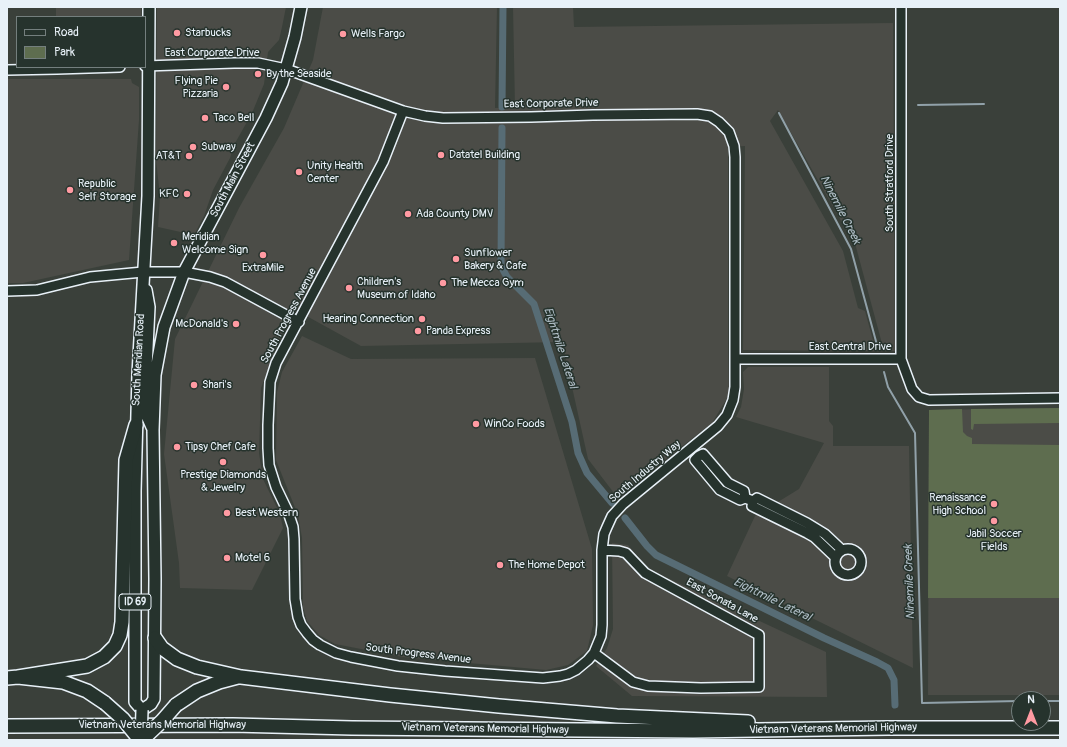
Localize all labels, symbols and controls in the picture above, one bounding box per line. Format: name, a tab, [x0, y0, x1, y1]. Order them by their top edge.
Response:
legend	[16, 16, 146, 68]
text: Road	[54, 25, 79, 40]
place label: Starbucks	[185, 26, 231, 40]
place label: Wells Fargo	[351, 27, 405, 41]
marker: Starbucks	[172, 28, 182, 38]
marker: Wells Fargo	[338, 29, 348, 39]
text: Park	[54, 45, 75, 60]
street label: East Corporate Drive	[165, 46, 259, 60]
place label: By the Seaside	[266, 67, 331, 81]
marker: By the Seaside	[253, 69, 263, 79]
place label: Flying Pie Pizzaria	[175, 74, 218, 100]
marker: Flying Pie Pizzaria	[221, 82, 231, 92]
street label: East Corporate Drive	[504, 97, 598, 111]
place label: Taco Bell	[213, 111, 254, 125]
marker: Taco Bell	[200, 113, 210, 123]
street label: South Stratford Drive	[883, 134, 897, 232]
place label: Subway	[201, 140, 236, 154]
street label: South Main Street	[208, 140, 258, 220]
marker: Subway	[188, 142, 198, 152]
place label: Datatel Building	[449, 148, 520, 162]
place label: AT&T	[156, 149, 181, 163]
marker: Datatel Building	[436, 150, 446, 160]
marker: AT&T	[184, 151, 194, 161]
place label: Unity Health Center	[307, 159, 363, 185]
marker: Unity Health Center	[294, 167, 304, 177]
water label: Ninemile Creek	[817, 173, 863, 247]
place label: Republic Self Storage	[78, 177, 136, 203]
marker: Republic Self Storage	[65, 185, 75, 195]
place label: KFC	[159, 187, 179, 201]
marker: KFC	[182, 189, 192, 199]
place label: Ada County DMV	[416, 207, 493, 221]
marker: Ada County DMV	[403, 209, 413, 219]
place label: Meridian Welcome Sign	[182, 230, 248, 256]
marker: Meridian Welcome Sign	[169, 238, 179, 248]
place label: Sunflower Bakery & Cafe	[464, 246, 527, 272]
marker: ExtraMile	[258, 250, 268, 260]
marker: Sunflower Bakery & Cafe	[451, 254, 461, 264]
place label: ExtraMile	[242, 261, 284, 275]
street label: South Progress Avenue	[258, 266, 320, 366]
place label: Children's Museum of Idaho	[357, 275, 436, 301]
place label: The Mecca Gym	[451, 276, 524, 290]
marker: The Mecca Gym	[438, 278, 448, 288]
marker: Children's Museum of Idaho	[344, 283, 354, 293]
water label: Eightmile Lateral	[540, 306, 580, 390]
place label: Hearing Connection	[323, 312, 414, 326]
street label: South Meridian Road	[130, 313, 148, 407]
marker: Hearing Connection	[417, 314, 427, 324]
place label: McDonald's	[175, 317, 228, 331]
marker: McDonald's	[231, 319, 241, 329]
place label: Panda Express	[426, 324, 490, 338]
marker: Panda Express	[413, 326, 423, 336]
street label: East Central Drive	[809, 340, 891, 354]
place label: Shari's	[202, 378, 232, 392]
marker: Shari's	[189, 380, 199, 390]
place label: WinCo Foods	[484, 417, 545, 431]
marker: WinCo Foods	[471, 419, 481, 429]
street label: South Industry Way	[606, 438, 684, 506]
place label: Tipsy Chef Cafe	[185, 440, 256, 454]
marker: Tipsy Chef Cafe	[172, 442, 182, 452]
marker: Prestige Diamonds & Jewelry	[218, 457, 228, 467]
place label: Prestige Diamonds & Jewelry	[180, 468, 266, 494]
place label: Renaissance High School	[929, 491, 986, 517]
marker: Renaissance High School	[989, 499, 999, 509]
place label: Best Western	[235, 506, 298, 520]
marker: Best Western	[222, 508, 232, 518]
marker: Jabil Soccer Fields	[989, 516, 999, 526]
place label: Jabil Soccer Fields	[966, 527, 1022, 553]
water label: Ninemile Creek	[901, 544, 919, 620]
place label: Motel 6	[235, 551, 270, 565]
marker: Motel 6	[222, 553, 232, 563]
place label: The Home Depot	[508, 558, 585, 572]
marker: The Home Depot	[495, 560, 505, 570]
water label: Eightmile Lateral	[731, 575, 813, 625]
street label: East Sonata Lane	[684, 576, 760, 626]
road number: ID 69	[119, 594, 151, 610]
street label: South Progress Avenue	[365, 641, 471, 667]
north arrow	[1011, 691, 1051, 731]
text: N	[1027, 693, 1035, 706]
street label: Vietnam Veterans Memorial Highway	[78, 718, 246, 732]
street label: Vietnam Veterans Memorial Highway	[401, 721, 569, 737]
street label: Vietnam Veterans Memorial Highway	[749, 721, 917, 737]

